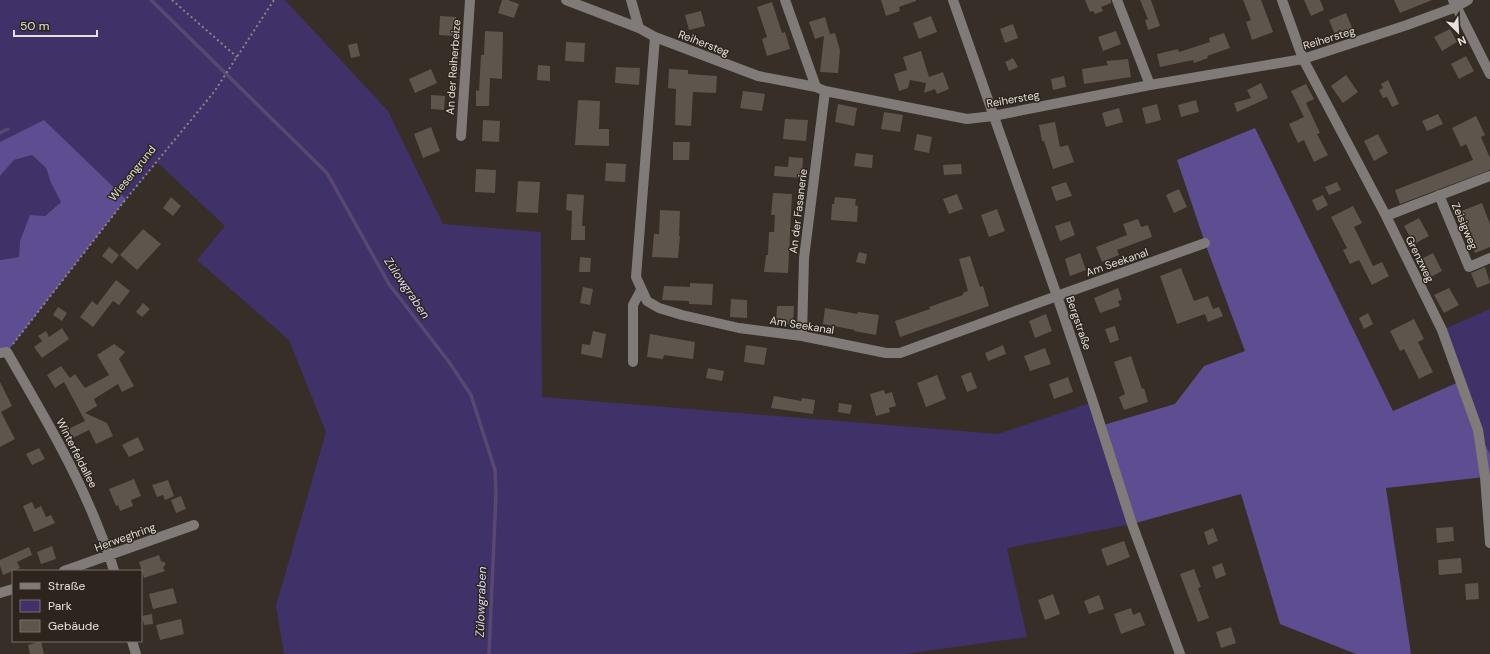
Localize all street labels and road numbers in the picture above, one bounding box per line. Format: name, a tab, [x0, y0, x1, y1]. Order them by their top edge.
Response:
street label: An der Reiherbeize	[443, 19, 463, 115]
street label: Reihersteg	[1301, 23, 1357, 53]
street label: Reihersteg	[677, 27, 731, 59]
street label: Reihersteg	[985, 87, 1041, 111]
street label: Wiesengrund	[105, 142, 159, 204]
street label: An der Fasanerie	[786, 168, 810, 254]
street label: Zeisigweg	[1449, 200, 1481, 252]
street label: Grenzweg	[1403, 233, 1437, 285]
street label: Am Seekanal	[1084, 245, 1150, 279]
street label: Bergstraße	[1063, 294, 1095, 352]
street label: Am Seekanal	[769, 313, 835, 337]
street label: Winterfeldallee	[53, 416, 101, 490]
street label: Herweghring	[93, 520, 157, 554]

